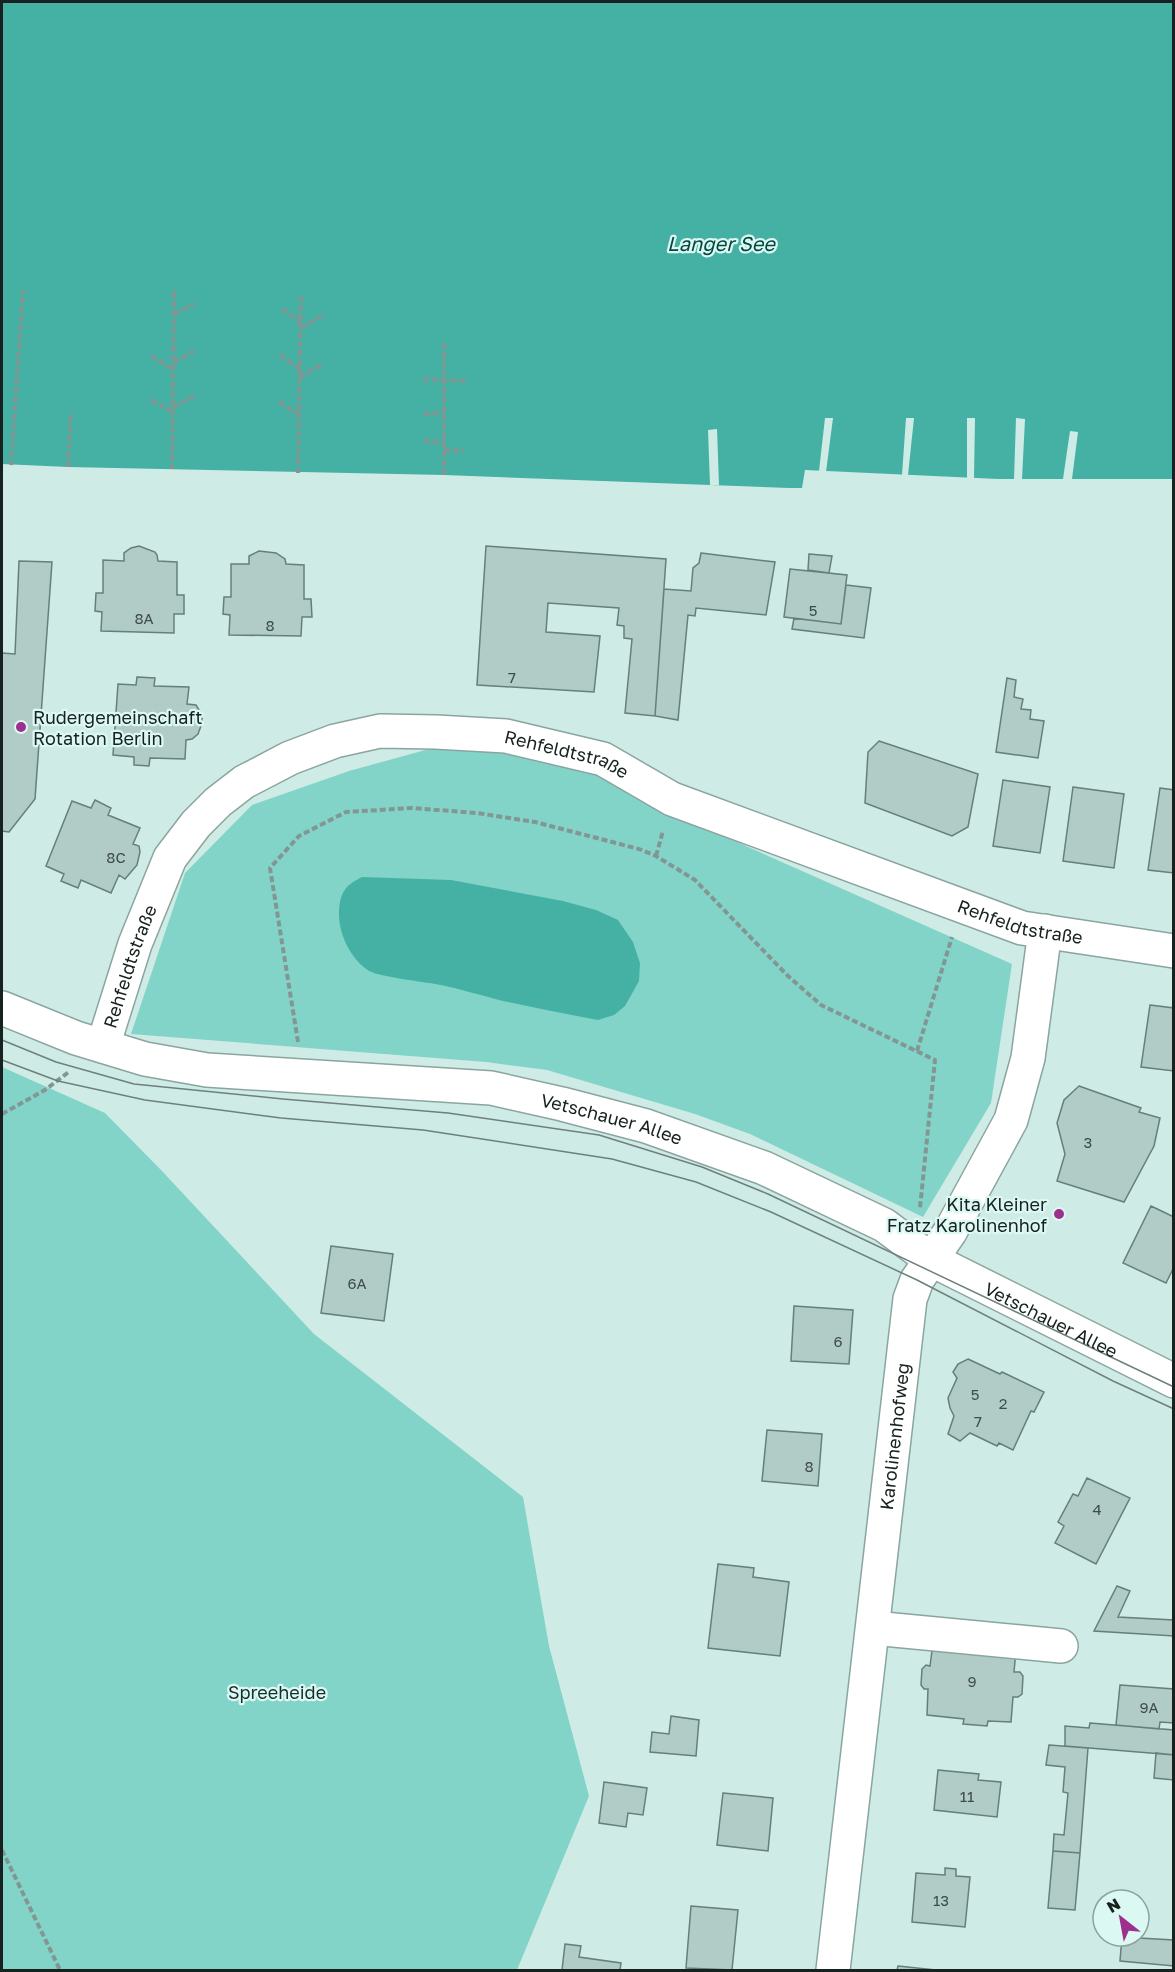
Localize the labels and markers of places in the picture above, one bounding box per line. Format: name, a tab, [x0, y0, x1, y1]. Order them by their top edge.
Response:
place label: Rudergemeinschaft Rotation Berlin	[33, 706, 202, 749]
marker: Rudergemeinschaft Rotation Berlin	[14, 720, 28, 734]
place label: Kita Kleiner Fratz Karolinenhof	[887, 1193, 1047, 1236]
marker: Kita Kleiner Fratz Karolinenhof	[1052, 1207, 1066, 1221]

